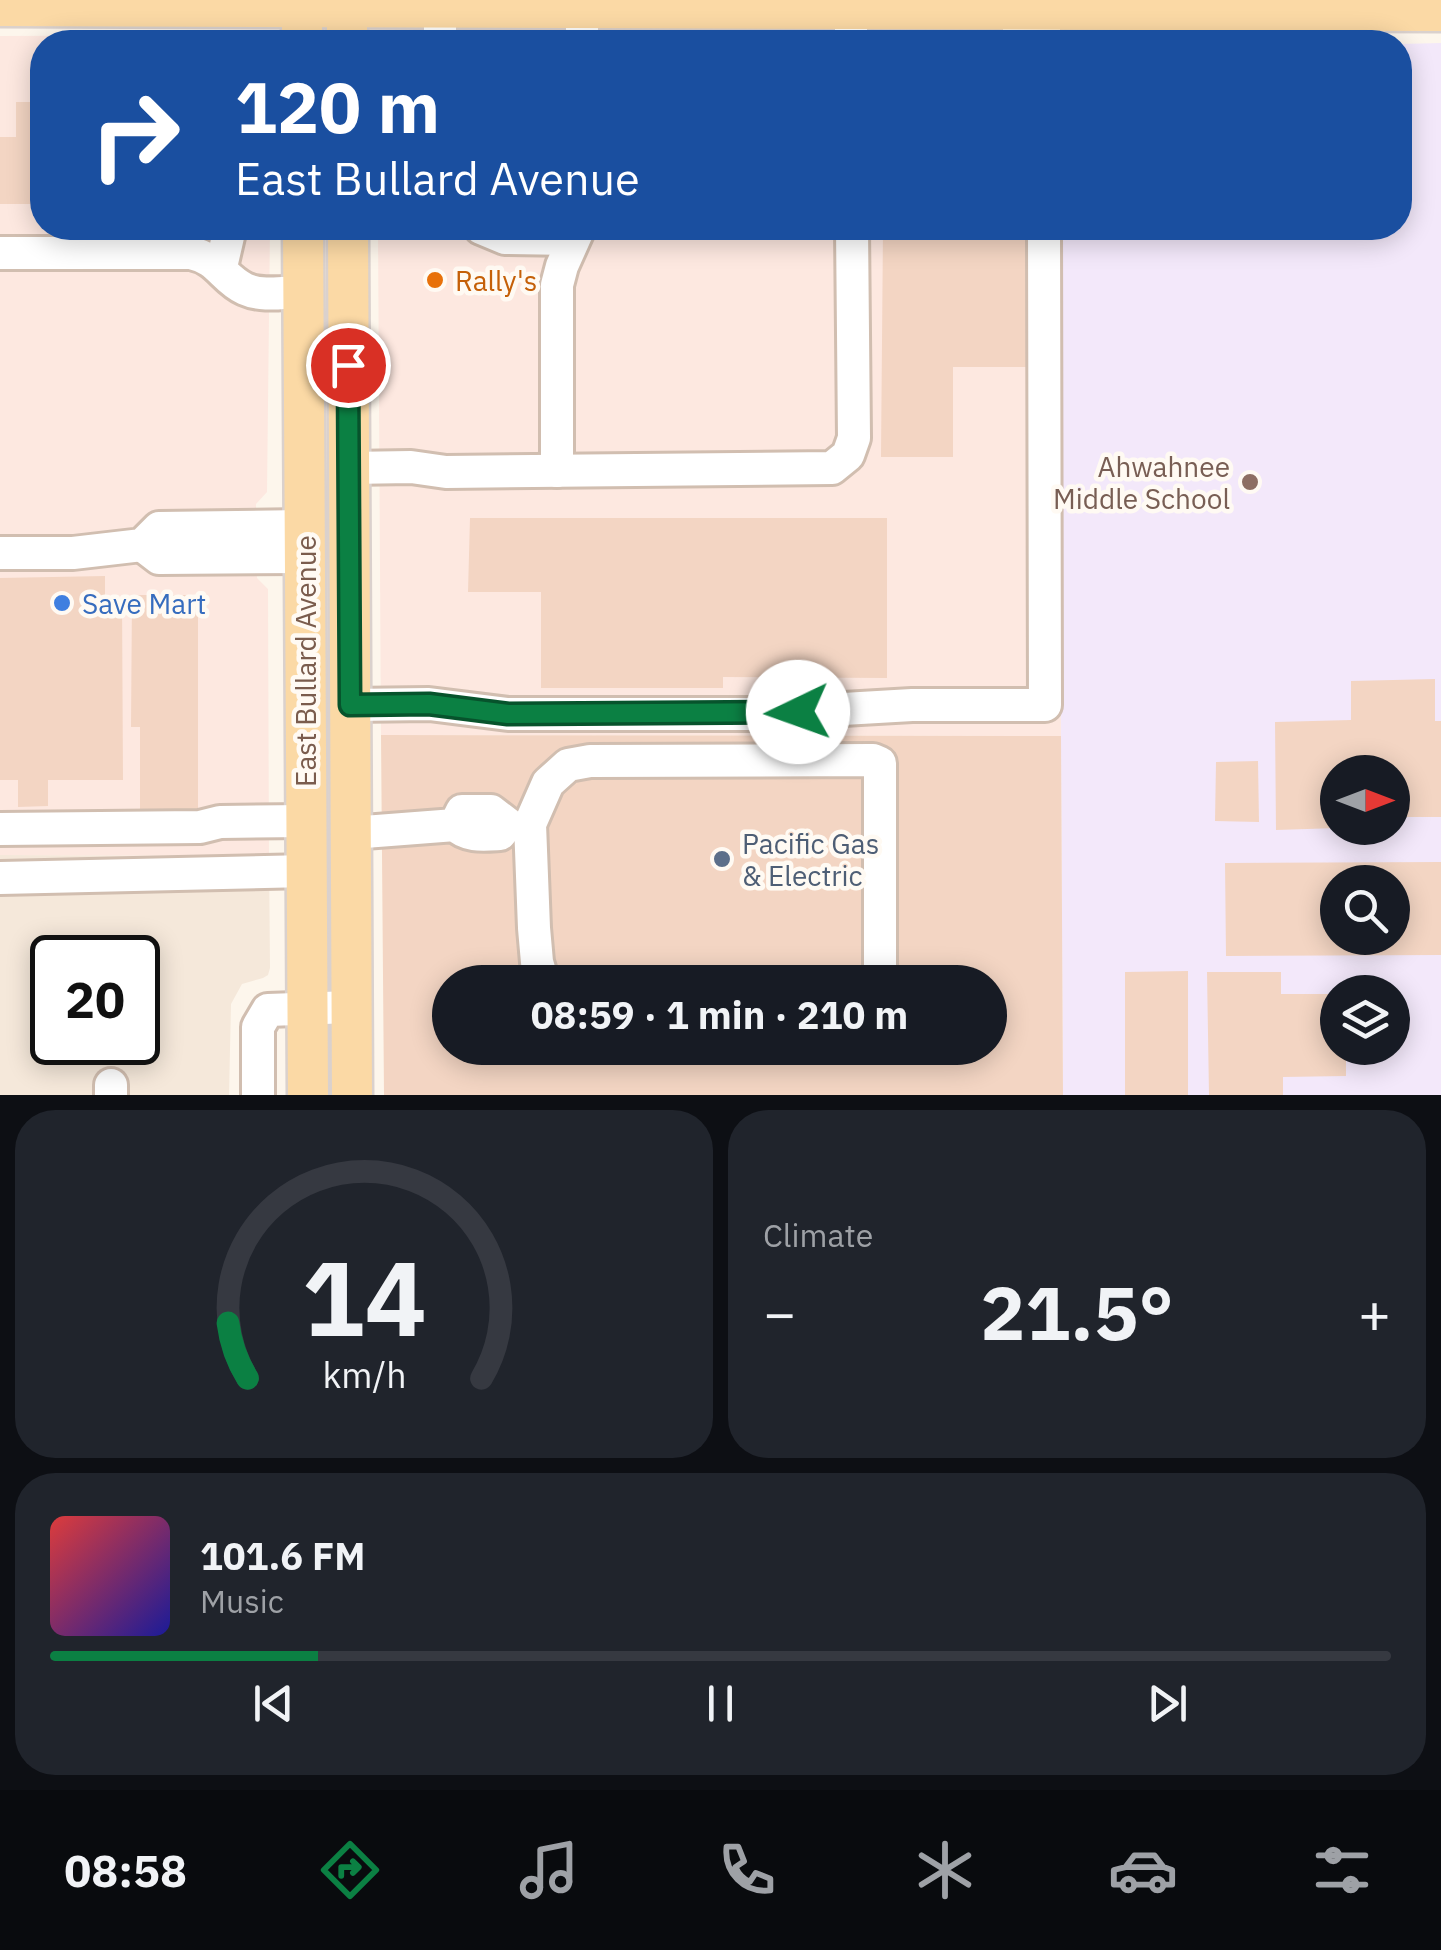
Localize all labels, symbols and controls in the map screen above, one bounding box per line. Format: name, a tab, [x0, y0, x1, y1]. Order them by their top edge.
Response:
text: 120 m	[235, 61, 440, 152]
icon: right	[70, 70, 200, 200]
text: East Bullard Avenue	[235, 149, 640, 207]
place label: Rally's	[455, 262, 537, 299]
marker: Rally's	[424, 269, 446, 291]
pin	[306, 323, 391, 408]
icon: arrive	[321, 338, 376, 393]
place label: Ahwahnee Middle School	[1053, 448, 1230, 517]
marker: Ahwahnee Middle School	[1239, 471, 1261, 493]
street label: East Bullard Avenue	[287, 535, 324, 787]
place label: Save Mart	[82, 585, 206, 622]
marker: Save Mart	[51, 592, 73, 614]
position arrow	[746, 660, 850, 764]
north arrow	[1320, 755, 1410, 845]
map controls	[1320, 755, 1410, 1065]
place label: Pacific Gas & Electric	[742, 825, 879, 894]
marker: Pacific Gas & Electric	[711, 848, 733, 870]
button: search	[1320, 865, 1410, 955]
speed limit sign: 20	[30, 935, 160, 1065]
button: layers	[1320, 975, 1410, 1065]
text: 08:59 · 1 min · 210 m	[531, 990, 908, 1039]
text: Climate	[763, 1214, 873, 1256]
text: 14	[302, 1229, 426, 1365]
text: 21.5°	[980, 1263, 1174, 1361]
text: −	[763, 1277, 796, 1348]
text: +	[1358, 1277, 1391, 1348]
text: km/h	[322, 1351, 406, 1398]
text: 101.6 FM	[200, 1531, 365, 1580]
text: Music	[200, 1580, 284, 1622]
icon: previous	[246, 1676, 301, 1731]
icon: pause	[693, 1676, 748, 1731]
icon: next	[1140, 1676, 1195, 1731]
icon: directions	[315, 1835, 385, 1905]
icon: music	[514, 1835, 584, 1905]
icon: phone	[712, 1835, 782, 1905]
icon: climate	[910, 1835, 980, 1905]
icon: car	[1108, 1835, 1178, 1905]
icon: filters	[1307, 1835, 1377, 1905]
text: 08:58	[64, 1841, 187, 1899]

